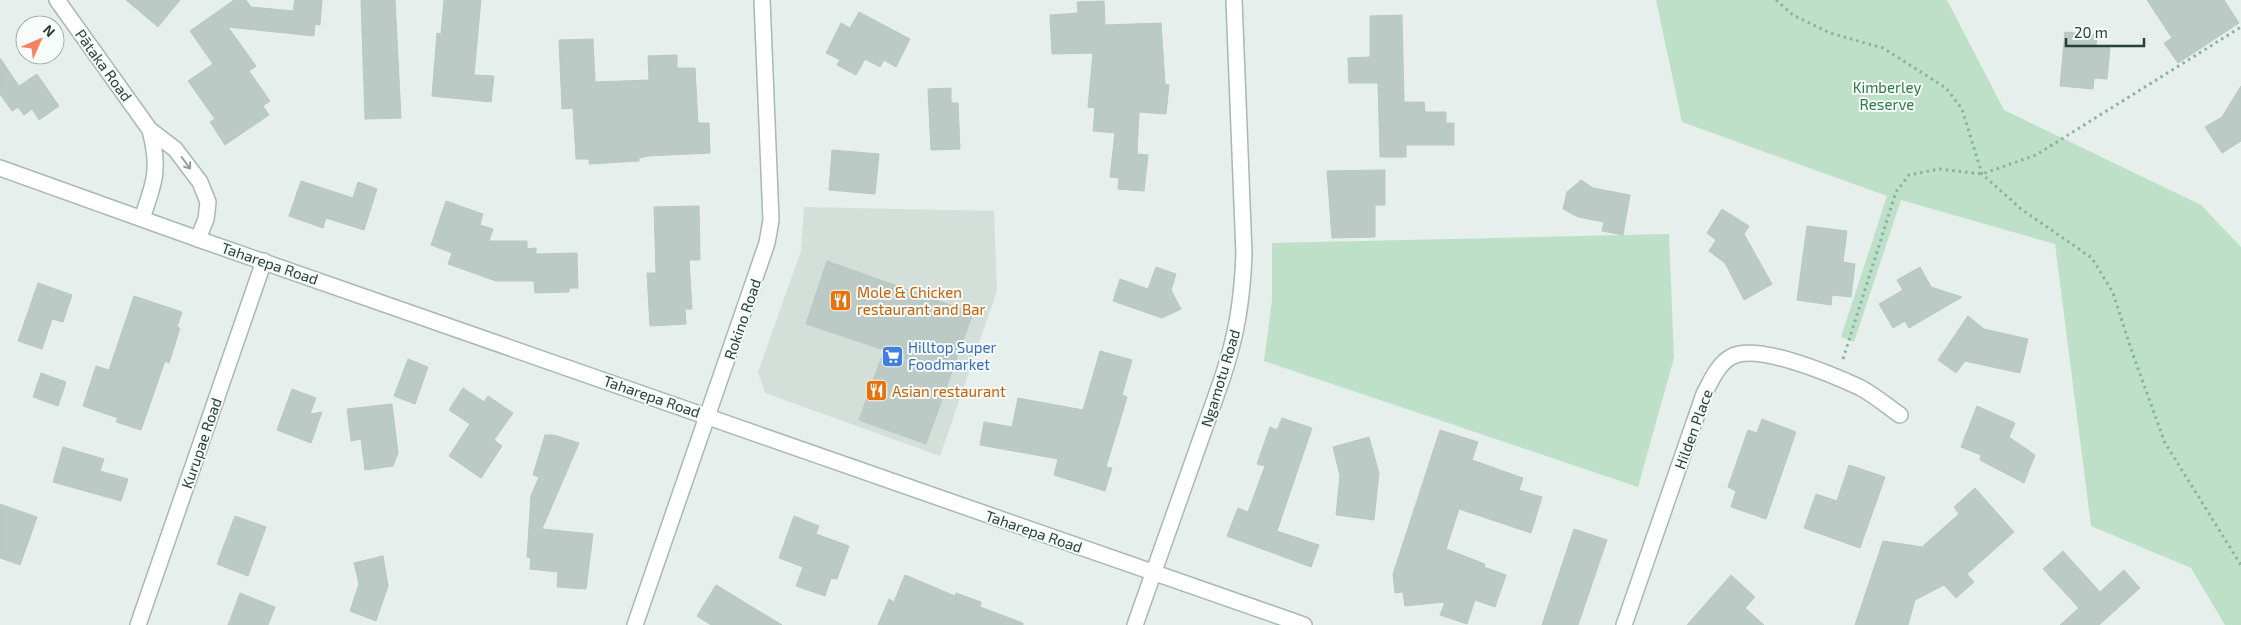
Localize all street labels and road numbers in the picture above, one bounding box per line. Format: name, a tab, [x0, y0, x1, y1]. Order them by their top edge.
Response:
street label: Pātaka Road	[72, 25, 136, 105]
street label: Taharepa Road	[219, 238, 321, 288]
street label: Rokino Road	[720, 276, 764, 362]
street label: Ngamotu Road	[1197, 327, 1243, 429]
street label: Taharepa Road	[601, 371, 703, 421]
street label: Hilden Place	[1670, 387, 1716, 471]
street label: Kurupae Road	[177, 395, 225, 491]
street label: Taharepa Road	[983, 506, 1085, 556]

